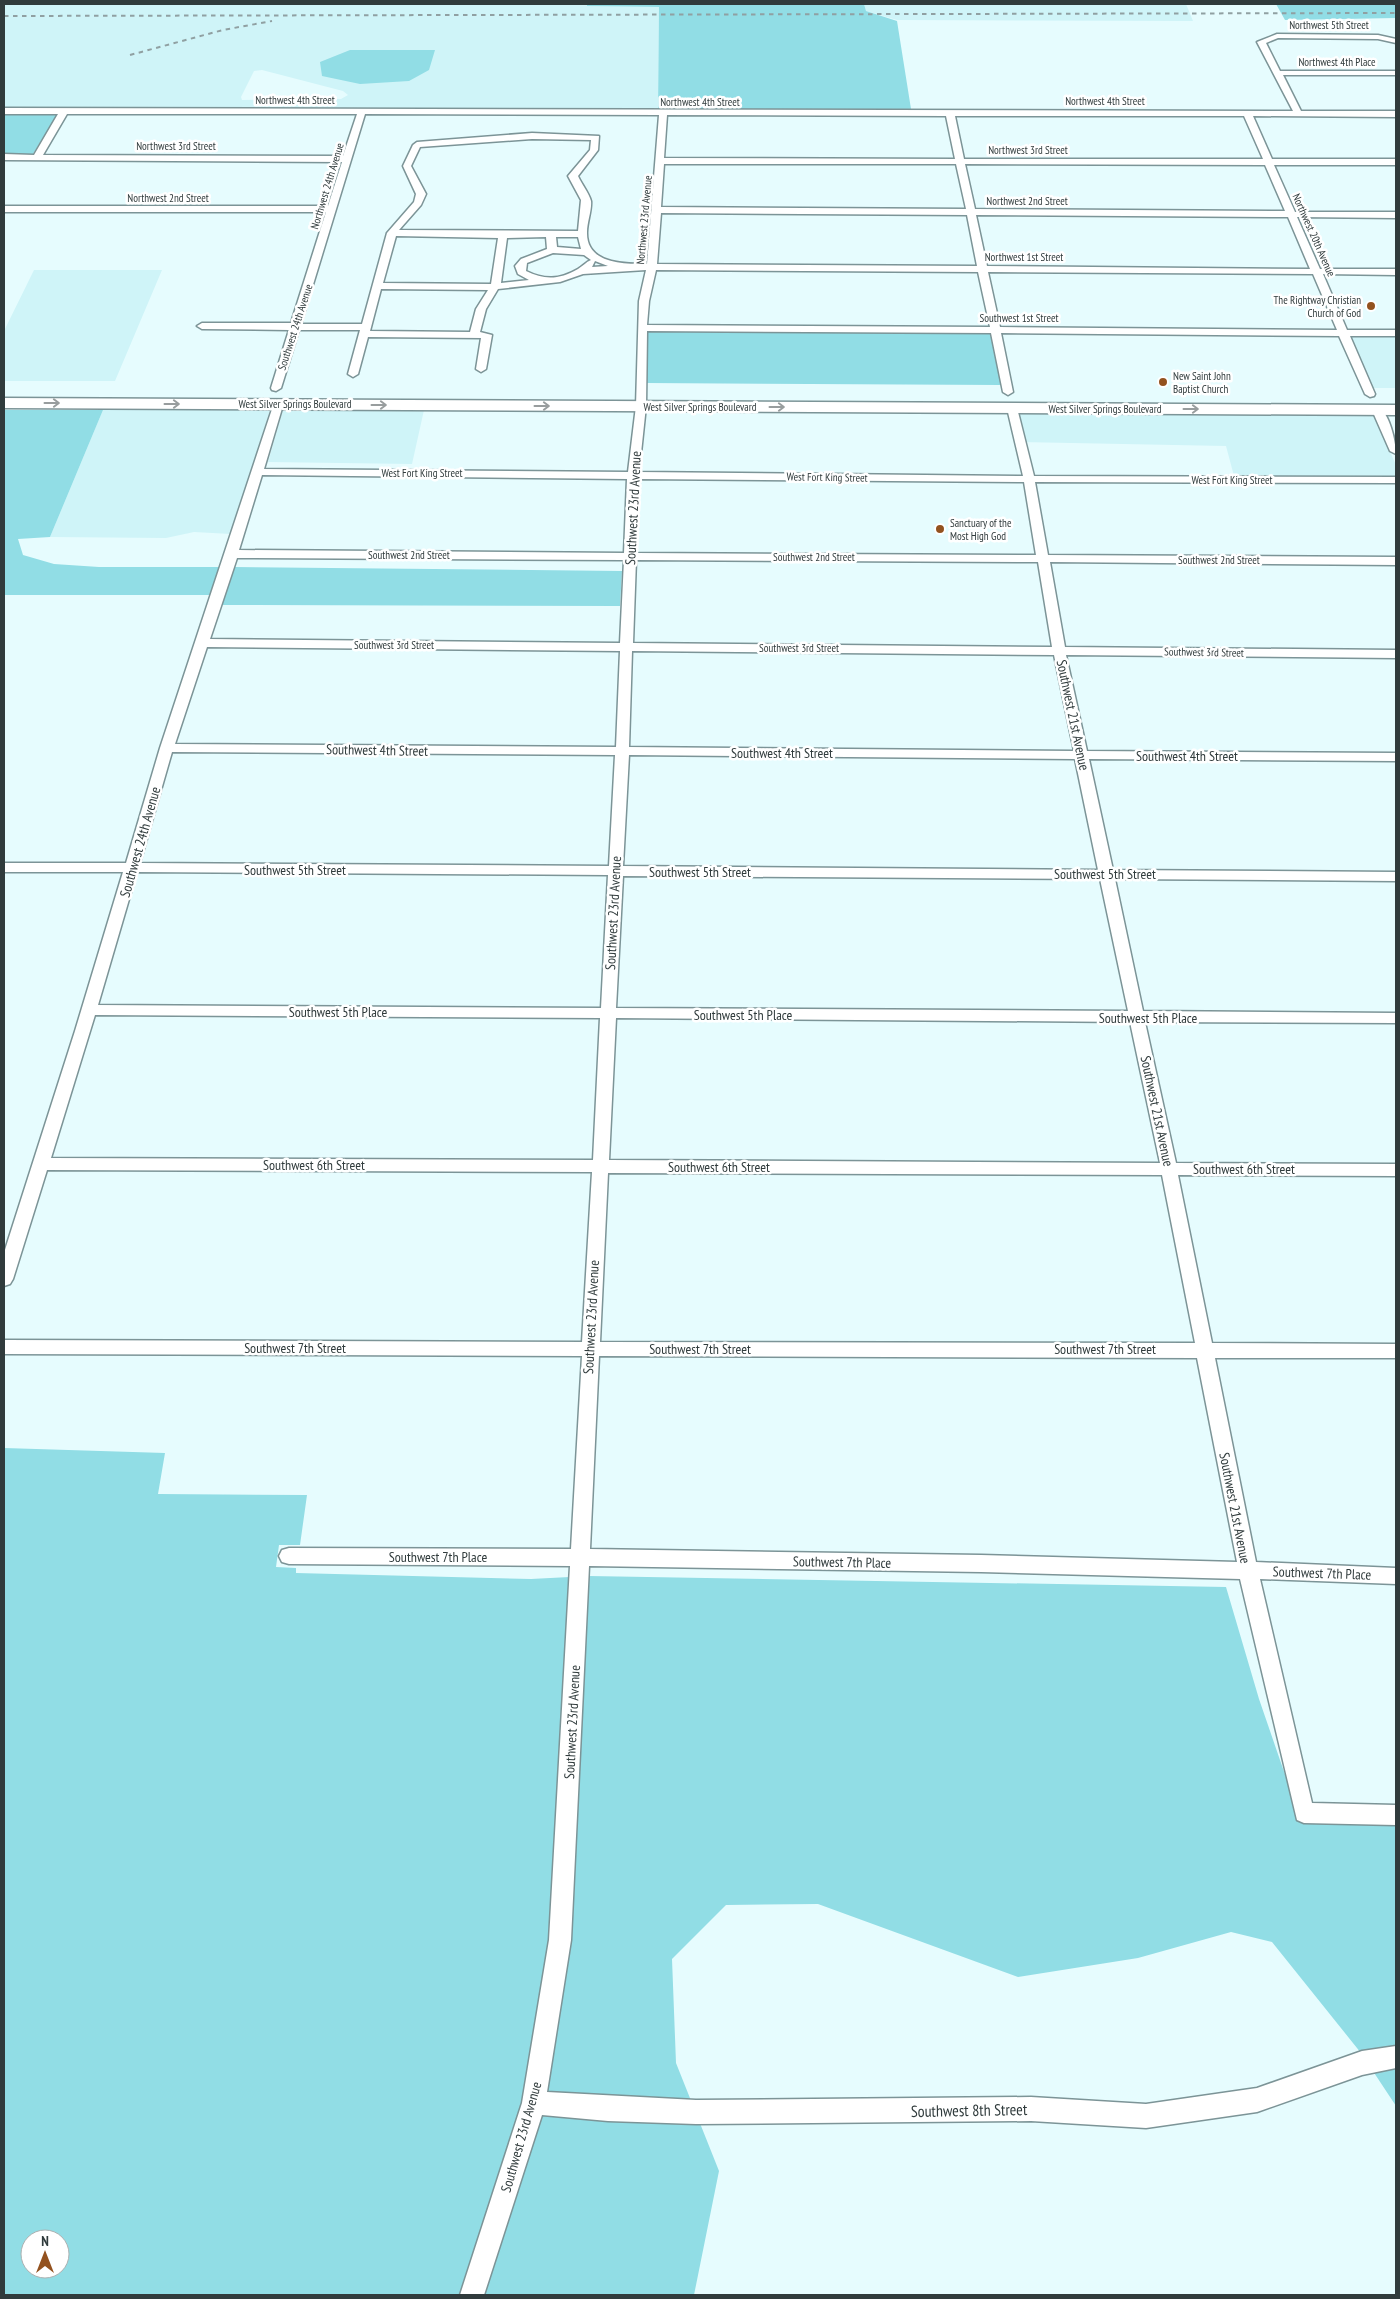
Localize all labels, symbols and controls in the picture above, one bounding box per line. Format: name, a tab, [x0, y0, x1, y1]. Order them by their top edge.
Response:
street label: Northwest 5th Street	[1289, 18, 1369, 32]
street label: Northwest 4th Place	[1298, 55, 1376, 69]
street label: Northwest 4th Street	[255, 93, 335, 107]
street label: Northwest 4th Street	[1065, 94, 1145, 108]
street label: Northwest 4th Street	[660, 95, 740, 109]
street label: Northwest 3rd Street	[136, 139, 216, 153]
street label: Northwest 24th Avenue	[307, 141, 347, 231]
street label: Northwest 3rd Street	[988, 143, 1068, 157]
street label: Northwest 23rd Avenue	[633, 174, 655, 265]
street label: Northwest 2nd Street	[127, 191, 209, 205]
street label: Northwest 20th Avenue	[1289, 191, 1339, 279]
street label: Northwest 2nd Street	[986, 194, 1068, 208]
street label: Northwest 1st Street	[985, 250, 1063, 264]
street label: Southwest 24th Avenue	[274, 282, 316, 372]
place label: The Rightway Christian Church of God	[1273, 293, 1361, 320]
marker: The Rightway Christian Church of God	[1365, 300, 1377, 312]
street label: Southwest 1st Street	[980, 311, 1058, 325]
place label: New Saint John Baptist Church	[1173, 369, 1231, 396]
marker: New Saint John Baptist Church	[1157, 376, 1169, 388]
street label: West Silver Springs Boulevard	[238, 397, 352, 411]
one-way arrow	[44, 398, 60, 408]
one-way arrow	[164, 399, 180, 409]
one-way arrow	[371, 400, 387, 410]
street label: West Silver Springs Boulevard	[643, 400, 757, 414]
one-way arrow	[534, 401, 550, 411]
one-way arrow	[768, 402, 785, 412]
street label: West Silver Springs Boulevard	[1048, 402, 1162, 416]
one-way arrow	[1182, 404, 1199, 414]
street label: Southwest 23rd Avenue	[621, 450, 645, 565]
street label: West Fort King Street	[381, 466, 463, 480]
street label: West Fort King Street	[786, 469, 868, 485]
street label: West Fort King Street	[1191, 473, 1273, 487]
place label: Sanctuary of the Most High God	[950, 516, 1012, 543]
marker: Sanctuary of the Most High God	[934, 523, 946, 535]
street label: Southwest 2nd Street	[368, 548, 450, 562]
street label: Southwest 2nd Street	[773, 550, 855, 564]
street label: Southwest 2nd Street	[1178, 553, 1260, 567]
street label: Southwest 3rd Street	[354, 638, 434, 652]
street label: Southwest 3rd Street	[759, 641, 839, 655]
street label: Southwest 3rd Street	[1164, 644, 1244, 660]
street label: Southwest 21st Avenue	[1052, 658, 1094, 772]
street label: Southwest 4th Street	[326, 740, 428, 760]
street label: Southwest 4th Street	[731, 744, 833, 762]
street label: Southwest 4th Street	[1136, 747, 1238, 765]
street label: Southwest 24th Avenue	[116, 784, 164, 899]
street label: Southwest 23rd Avenue	[601, 855, 625, 970]
street label: Southwest 5th Street	[244, 861, 346, 879]
street label: Southwest 5th Street	[649, 863, 751, 881]
street label: Southwest 5th Street	[1054, 865, 1156, 883]
street label: Southwest 5th Place	[289, 1003, 388, 1021]
street label: Southwest 5th Place	[694, 1006, 793, 1024]
street label: Southwest 5th Place	[1099, 1009, 1198, 1027]
street label: Southwest 21st Avenue	[1136, 1054, 1178, 1168]
street label: Southwest 6th Street	[263, 1156, 365, 1174]
street label: Southwest 6th Street	[668, 1158, 770, 1176]
street label: Southwest 6th Street	[1193, 1160, 1295, 1178]
street label: Southwest 23rd Avenue	[579, 1259, 603, 1374]
street label: Southwest 7th Street	[244, 1339, 346, 1357]
street label: Southwest 7th Street	[649, 1340, 751, 1358]
street label: Southwest 7th Street	[1054, 1340, 1156, 1358]
street label: Southwest 21st Avenue	[1215, 1451, 1255, 1565]
street label: Southwest 7th Place	[389, 1548, 487, 1566]
street label: Southwest 7th Place	[793, 1552, 892, 1572]
street label: Southwest 7th Place	[1272, 1562, 1372, 1584]
street label: Southwest 23rd Avenue	[560, 1664, 584, 1779]
street label: Southwest 23rd Avenue	[497, 2079, 545, 2194]
street label: Southwest 8th Street	[911, 2099, 1028, 2121]
north arrow	[20, 2229, 70, 2279]
text: N	[41, 2232, 49, 2250]

